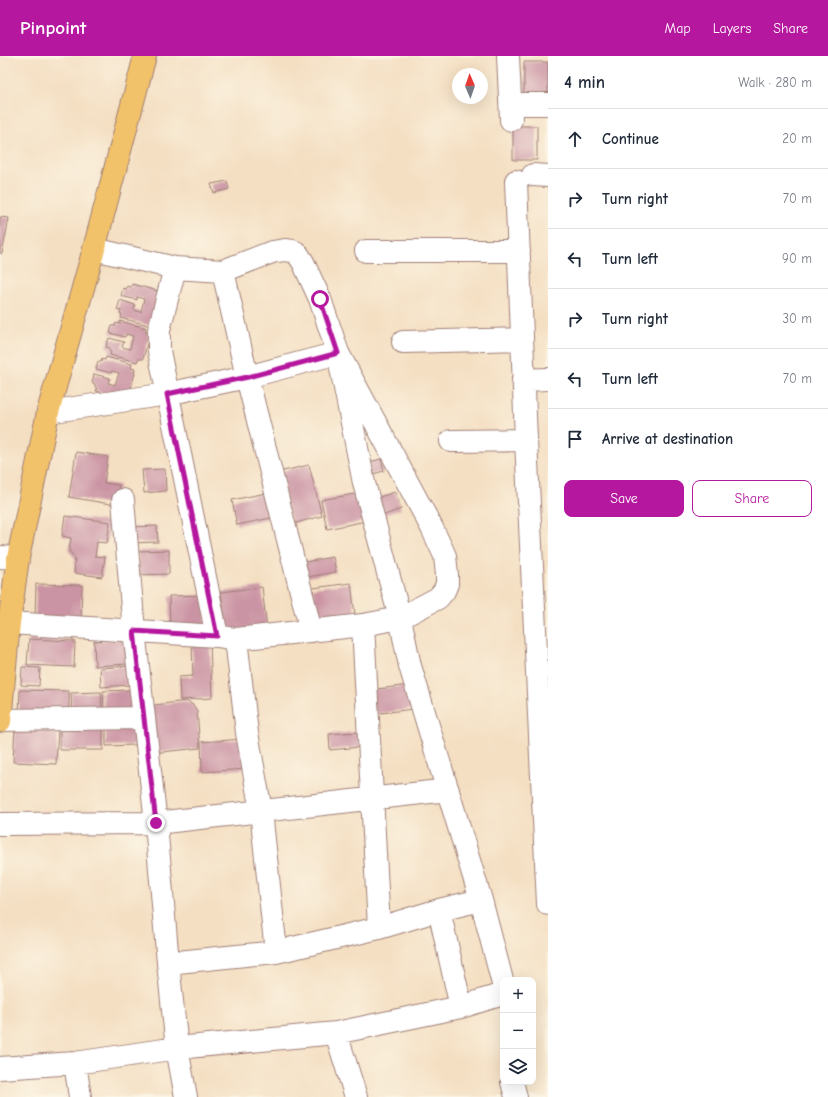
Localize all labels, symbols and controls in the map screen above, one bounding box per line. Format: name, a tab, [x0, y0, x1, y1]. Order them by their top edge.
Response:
text: Pinpoint	[20, 17, 86, 39]
text: Map	[664, 20, 691, 37]
text: Layers	[713, 20, 751, 37]
text: Share	[773, 20, 808, 37]
north arrow	[452, 68, 488, 104]
text: 4 min	[564, 73, 605, 92]
text: Walk · 280 m	[738, 75, 812, 90]
icon: ahead	[564, 128, 586, 150]
text: Continue	[602, 130, 659, 148]
text: 20 m	[782, 131, 812, 146]
icon: right	[564, 188, 586, 210]
text: Turn right	[602, 190, 668, 208]
text: 70 m	[783, 191, 812, 206]
icon: left	[564, 248, 586, 270]
text: Turn left	[602, 250, 658, 268]
text: 90 m	[782, 251, 812, 266]
route start	[311, 290, 329, 308]
icon: right	[564, 308, 586, 330]
text: Turn right	[602, 310, 668, 328]
text: 30 m	[782, 311, 812, 326]
icon: left	[564, 368, 586, 390]
text: Turn left	[602, 370, 658, 388]
text: 70 m	[783, 371, 812, 386]
icon: arrive	[564, 428, 586, 450]
text: Arrive at destination	[602, 430, 733, 448]
button: Save	[564, 480, 684, 517]
button: Share	[692, 480, 812, 517]
route end	[147, 814, 165, 832]
map controls	[500, 977, 536, 1085]
button: +	[500, 977, 536, 1013]
button: −	[500, 1013, 536, 1049]
button: layers	[500, 1049, 536, 1085]

